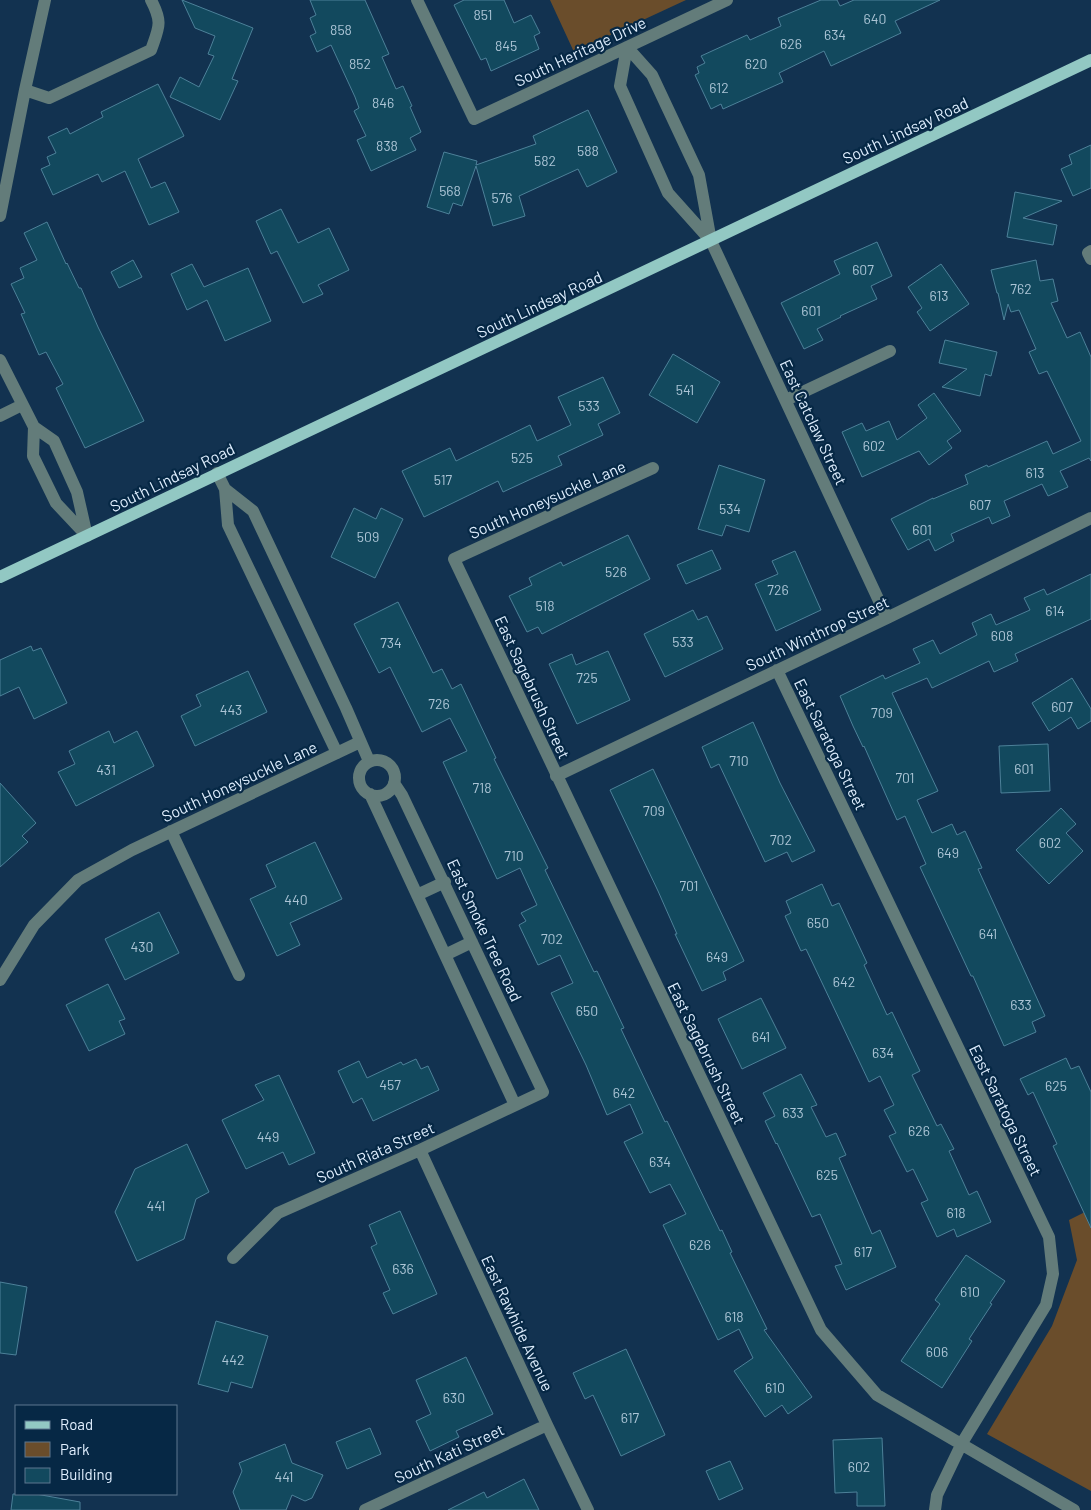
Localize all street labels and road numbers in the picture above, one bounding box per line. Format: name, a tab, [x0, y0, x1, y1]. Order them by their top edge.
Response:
street label: South Heritage Drive	[511, 12, 649, 90]
street label: South Lindsay Road	[839, 93, 971, 167]
street label: South Lindsay Road	[473, 267, 605, 341]
street label: East Catclaw Street	[777, 356, 851, 488]
street label: South Lindsay Road	[107, 439, 237, 515]
street label: South Honeysuckle Lane	[466, 456, 628, 542]
street label: South Winthrop Street	[742, 591, 892, 675]
street label: East Sagebrush Street	[492, 613, 574, 761]
street label: East Saratoga Street	[791, 675, 871, 813]
street label: South Honeysuckle Lane	[158, 737, 320, 825]
street label: East Smoke Tree Road	[444, 856, 526, 1004]
street label: East Sagebrush Street	[664, 979, 750, 1127]
street label: East Saratoga Street	[966, 1041, 1046, 1179]
street label: South Riata Street	[313, 1117, 437, 1187]
street label: East Rawhide Avenue	[478, 1252, 558, 1394]
street label: South Kati Street	[391, 1419, 507, 1487]

